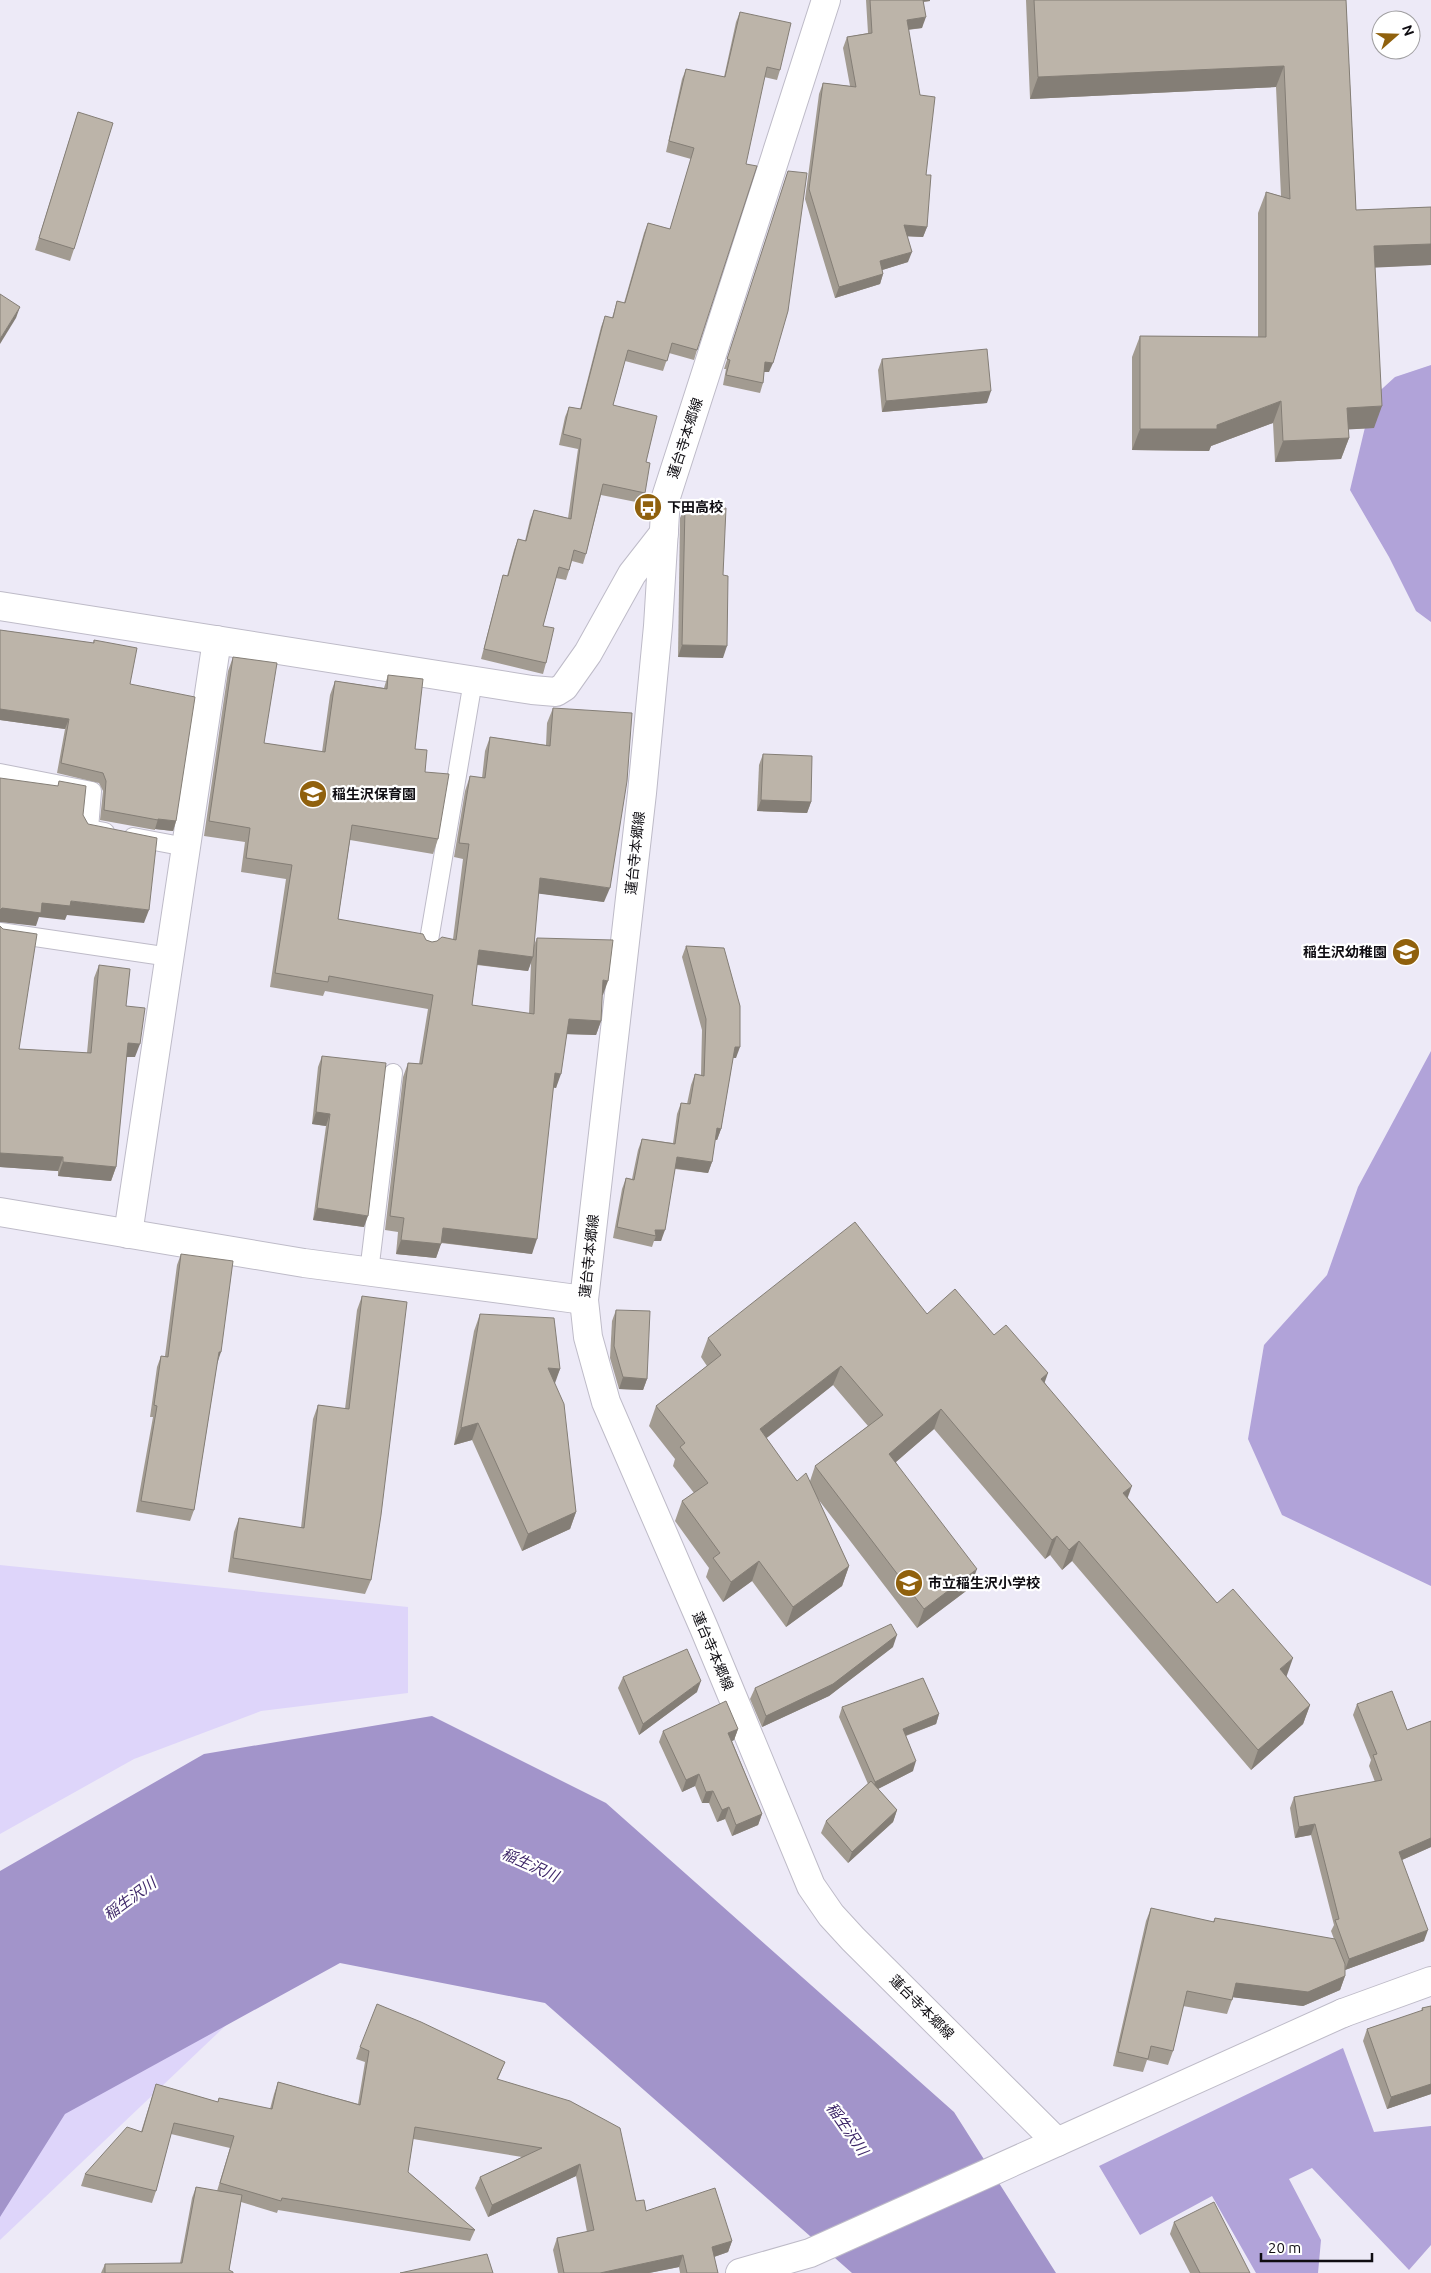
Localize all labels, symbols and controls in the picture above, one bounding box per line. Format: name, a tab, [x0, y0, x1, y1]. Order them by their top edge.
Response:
north arrow	[1371, 10, 1421, 60]
text: N	[1399, 23, 1418, 38]
street label: 蓮台寺本郷線	[664, 396, 706, 480]
bus stop icon: 下田高校	[633, 492, 663, 522]
place label: 下田高校	[667, 499, 723, 515]
school or university icon: 稲生沢保育園	[298, 779, 328, 809]
place label: 稲生沢保育園	[332, 786, 416, 802]
street label: 蓮台寺本郷線	[623, 810, 647, 896]
school or university icon: 稲生沢幼稚園	[1391, 937, 1421, 967]
place label: 稲生沢幼稚園	[1303, 944, 1387, 960]
street label: 蓮台寺本郷線	[577, 1213, 601, 1299]
school or university icon: 市立稲生沢小学校	[894, 1568, 924, 1598]
place label: 市立稲生沢小学校	[928, 1575, 1040, 1591]
street label: 蓮台寺本郷線	[689, 1609, 737, 1693]
water label: 稲生沢川	[499, 1845, 563, 1885]
water label: 稲生沢川	[100, 1873, 161, 1923]
street label: 蓮台寺本郷線	[887, 1972, 957, 2042]
water label: 稲生沢川	[823, 2099, 873, 2160]
scale bar	[1261, 2230, 1372, 2262]
text: 20 m	[1268, 2239, 1301, 2256]

